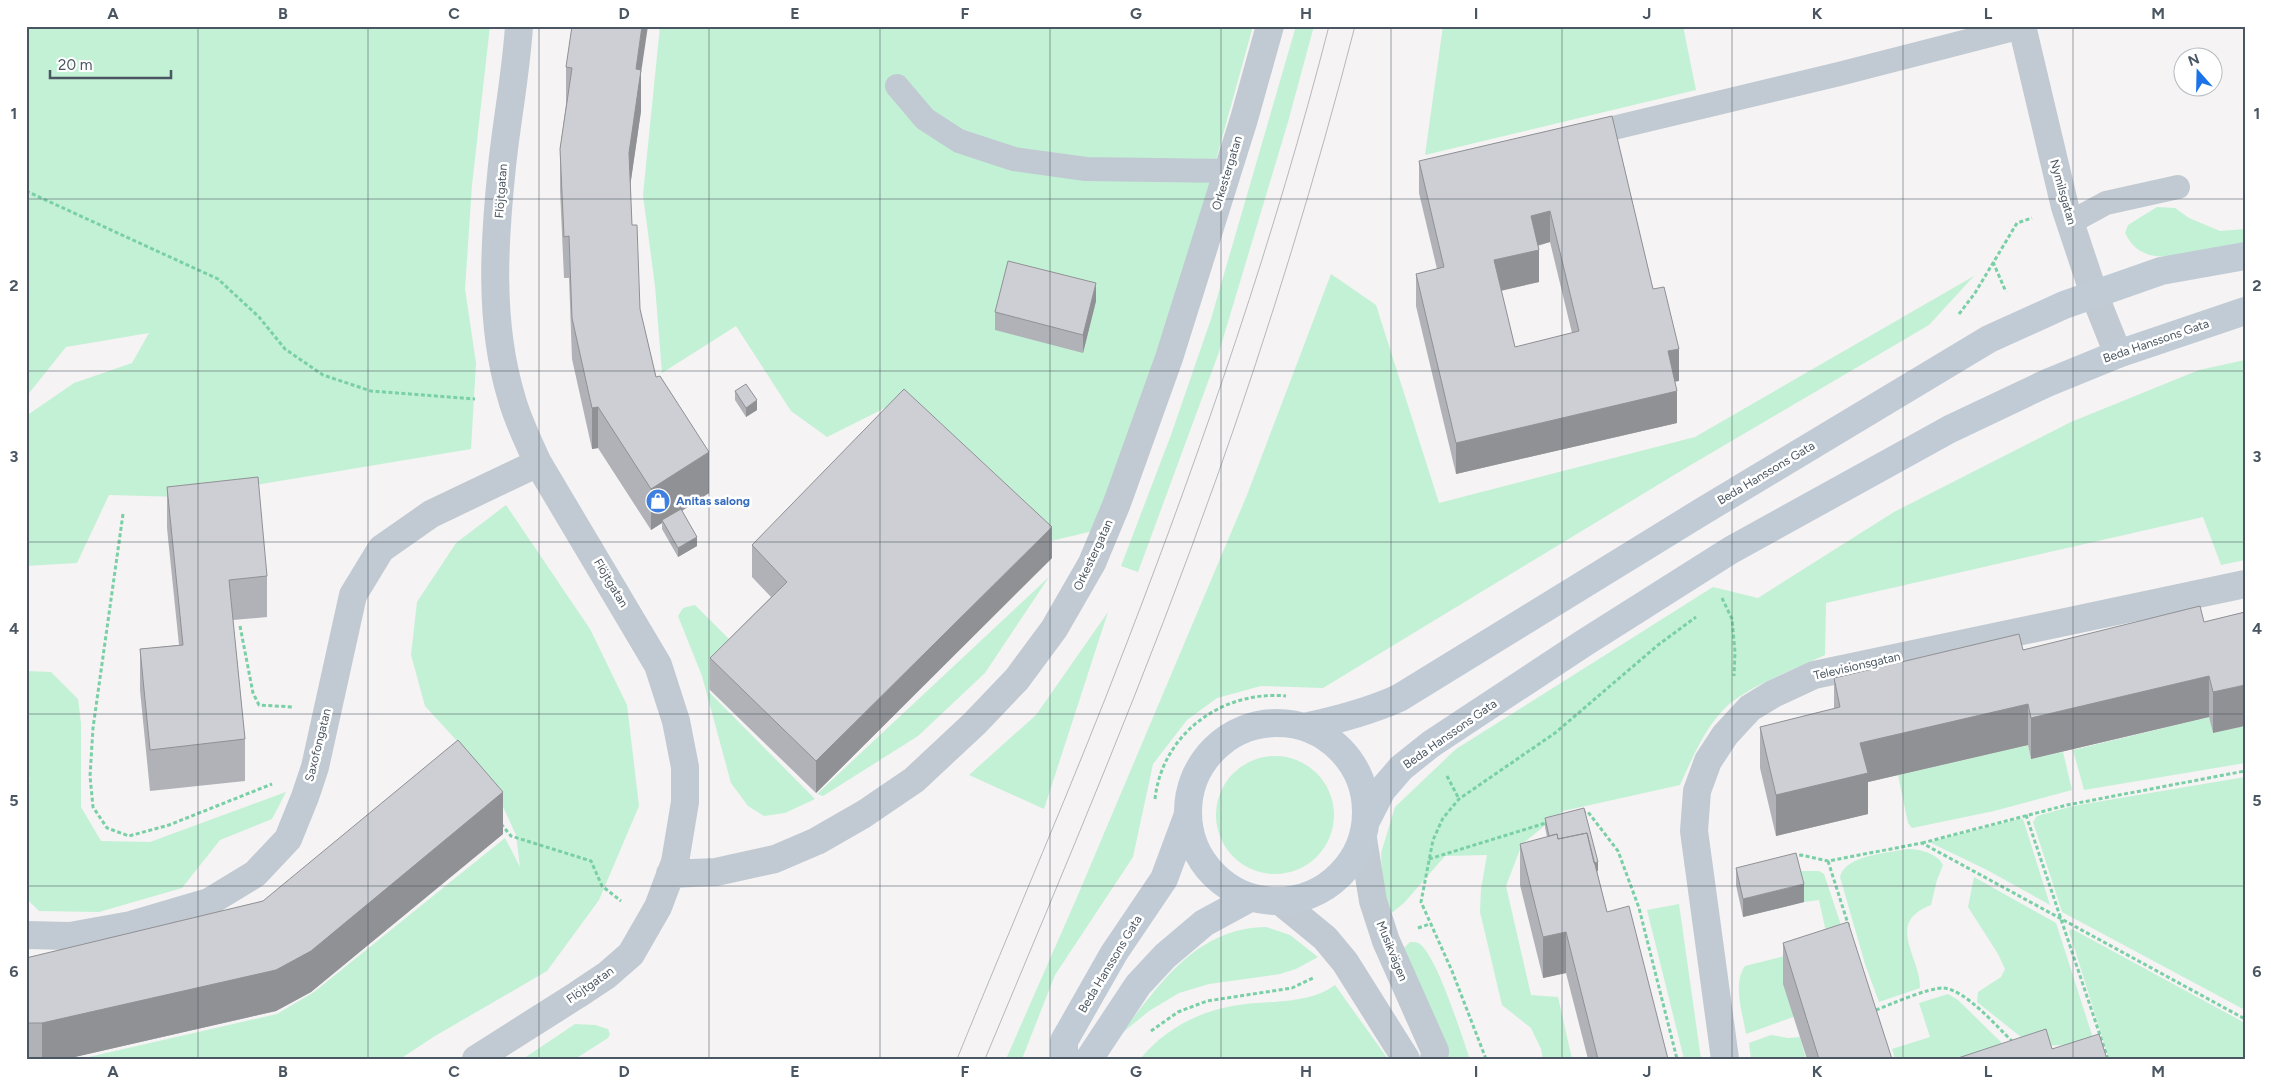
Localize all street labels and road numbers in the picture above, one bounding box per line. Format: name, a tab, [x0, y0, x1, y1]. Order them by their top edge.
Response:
street label: Orkestergatan	[1209, 134, 1245, 212]
street label: Nymilsgatan	[2047, 158, 2079, 227]
street label: Flöjtgatan	[492, 163, 510, 219]
street label: Beda Hanssons Gata	[2101, 316, 2211, 366]
street label: Beda Hanssons Gata	[1715, 438, 1817, 508]
street label: Orkestergatan	[1070, 517, 1116, 593]
street label: Flöjtgatan	[591, 556, 631, 610]
street label: Televisionsgatan	[1812, 649, 1902, 683]
street label: Beda Hanssons Gata	[1400, 696, 1500, 772]
street label: Saxofongatan	[302, 707, 334, 783]
street label: Beda Hanssons Gata	[1075, 913, 1145, 1015]
street label: Musikvägen	[1374, 919, 1411, 983]
street label: Flöjtgatan	[564, 964, 617, 1006]

